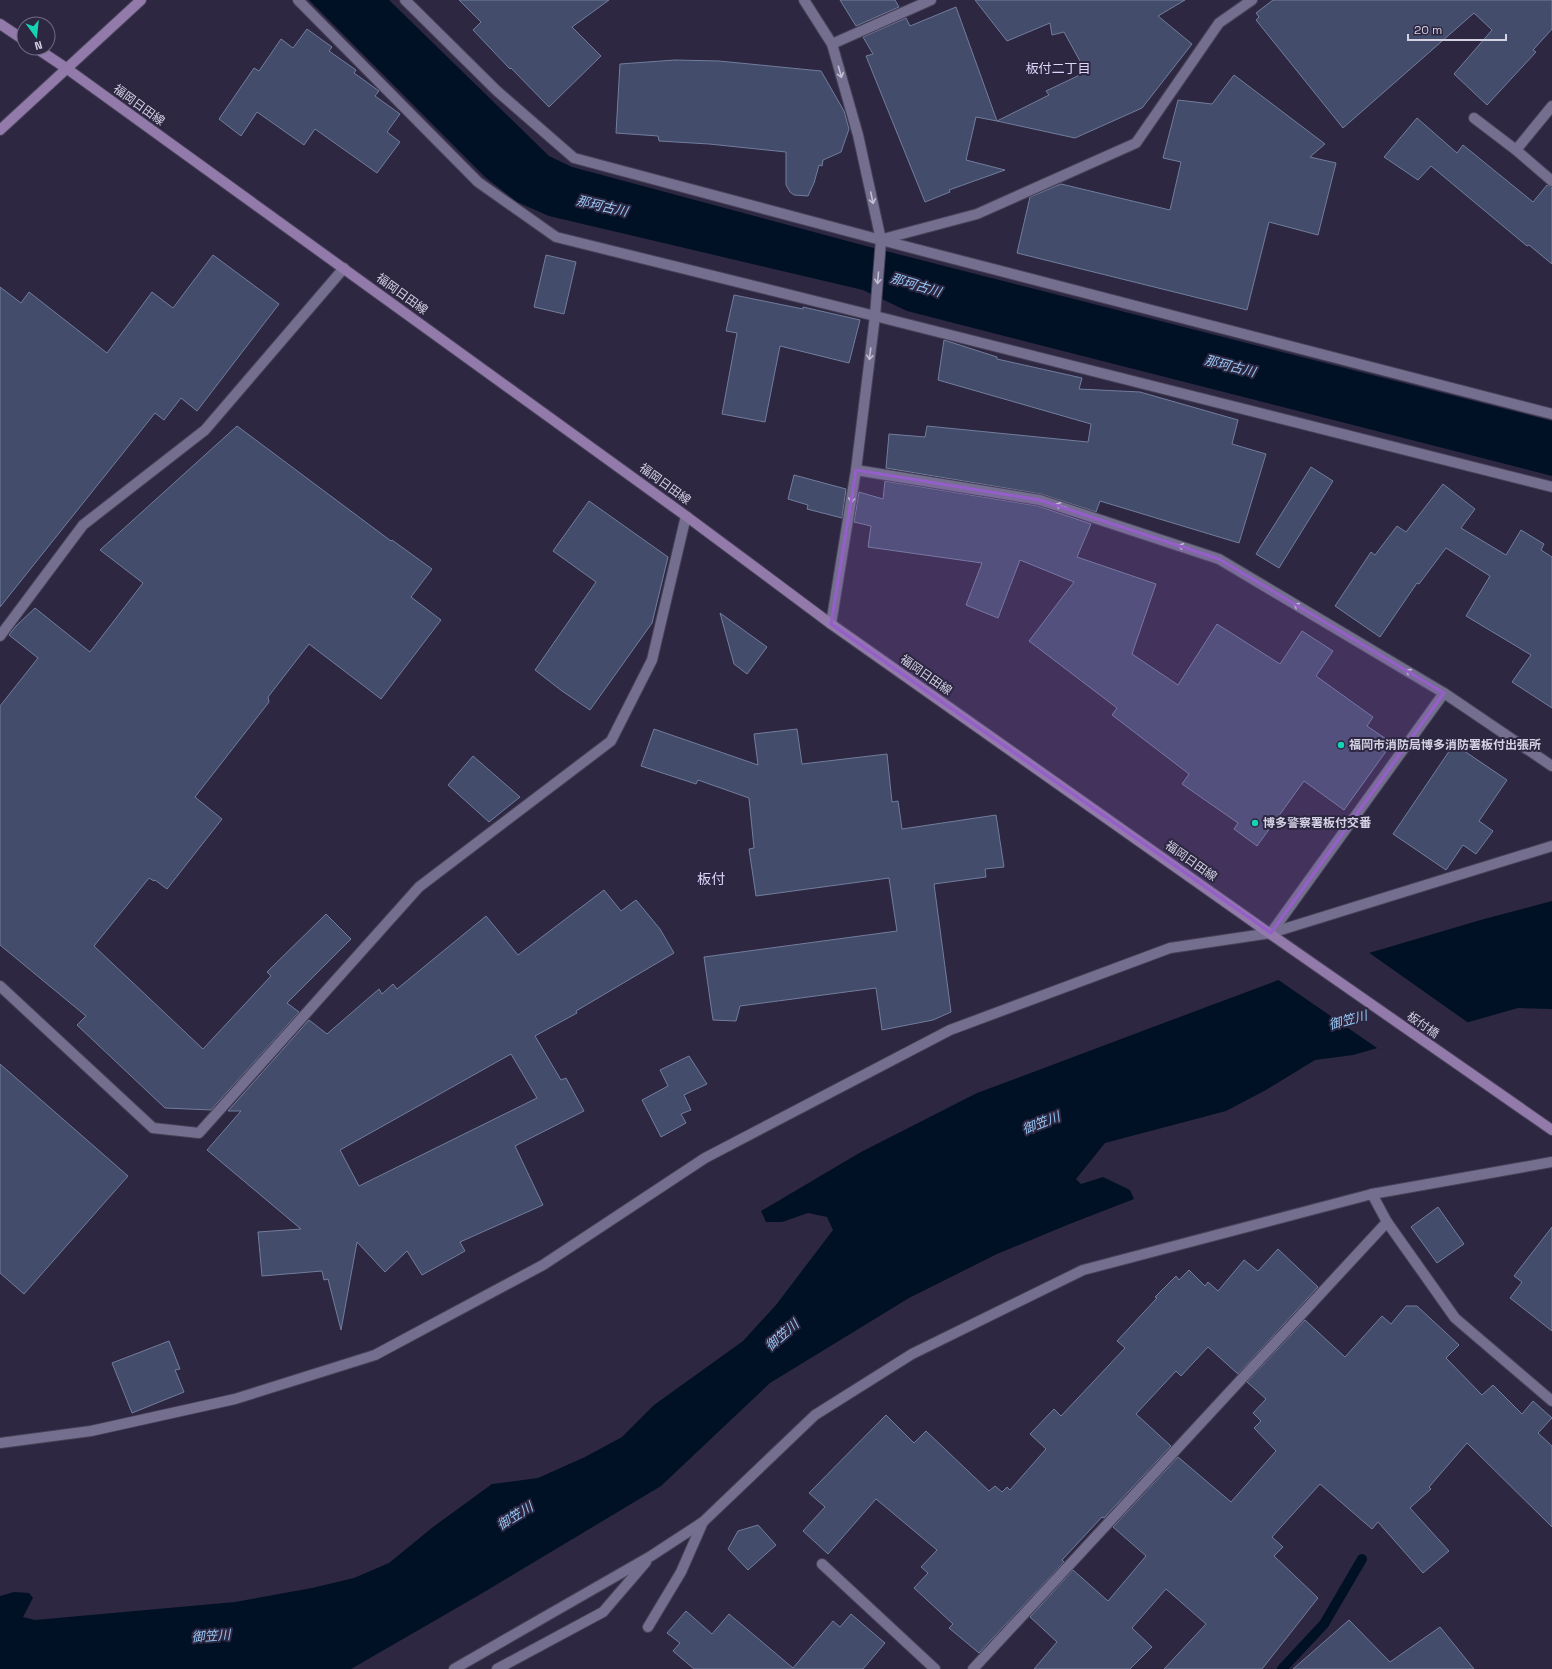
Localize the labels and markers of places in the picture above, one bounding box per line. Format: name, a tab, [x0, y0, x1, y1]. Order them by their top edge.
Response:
place label: 福岡市消防局博多消防署板付出張所	[1349, 737, 1541, 753]
marker: 福岡市消防局博多消防署板付出張所	[1336, 740, 1346, 750]
place label: 博多警察署板付交番	[1263, 815, 1372, 831]
marker: 博多警察署板付交番	[1250, 818, 1260, 828]

